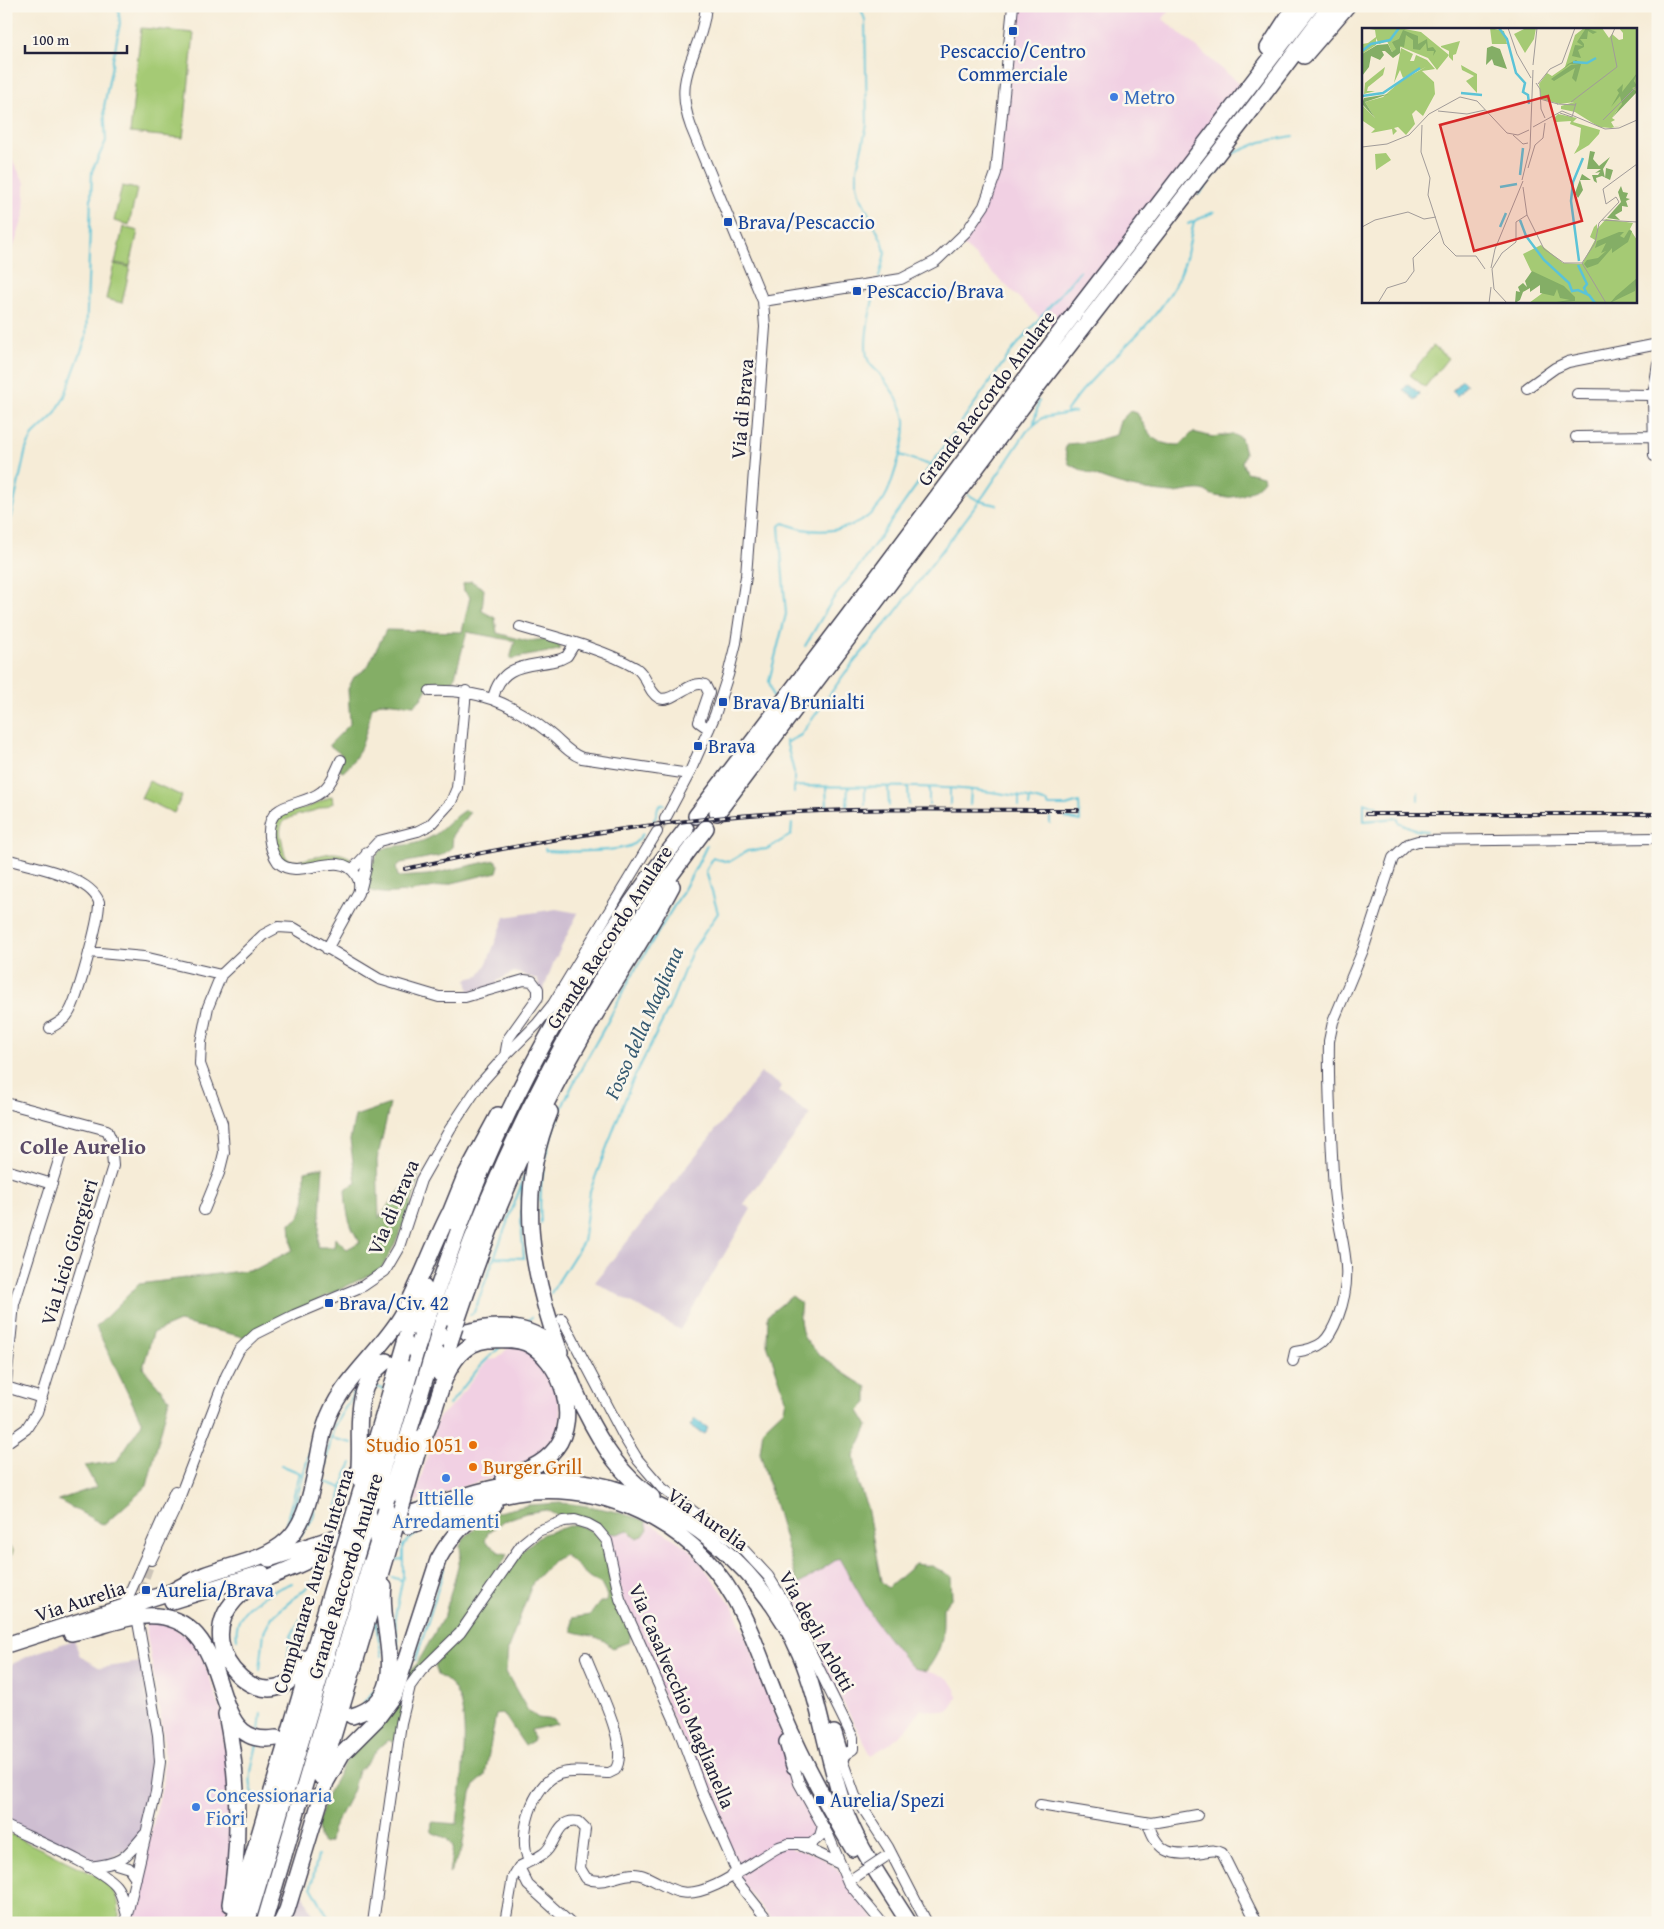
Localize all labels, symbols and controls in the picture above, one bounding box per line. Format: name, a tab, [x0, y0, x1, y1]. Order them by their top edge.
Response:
scale bar	[25, 22, 128, 54]
marker: Pescaccio/Centro Commerciale	[1007, 25, 1019, 37]
inset map	[1362, 28, 1636, 302]
text: 100 m	[32, 29, 70, 50]
place label: Pescaccio/Centro Commerciale	[940, 36, 1086, 88]
place label: Metro	[1124, 82, 1175, 111]
marker: Metro	[1108, 91, 1120, 103]
place label: Brava/Pescaccio	[738, 207, 875, 236]
marker: Brava/Pescaccio	[722, 216, 734, 228]
place label: Pescaccio/Brava	[867, 276, 1004, 305]
marker: Pescaccio/Brava	[851, 285, 863, 297]
street label: Grande Raccordo Anulare	[910, 304, 1062, 492]
street label: Via di Brava	[723, 357, 760, 460]
place label: Brava/Brunialti	[733, 687, 865, 716]
marker: Brava/Brunialti	[717, 696, 729, 708]
place label: Brava	[708, 731, 756, 760]
marker: Brava	[692, 740, 704, 752]
street label: Grande Raccordo Anulare	[538, 839, 679, 1034]
water label: Fosso della Magliana	[596, 941, 691, 1105]
district label: Colle Aurelio	[20, 1130, 146, 1162]
street label: Via di Brava	[359, 1154, 426, 1259]
street label: Via Licio Giorgieri	[32, 1175, 105, 1329]
place label: Brava/Civ. 42	[339, 1288, 449, 1317]
marker: Brava/Civ. 42	[323, 1297, 335, 1309]
place label: Studio 1051	[366, 1430, 463, 1459]
marker: Studio 1051	[467, 1439, 479, 1451]
place label: Burger Grill	[483, 1452, 583, 1481]
marker: Burger Grill	[467, 1461, 479, 1473]
street label: Complanare Aurelia Interna	[264, 1464, 361, 1697]
street label: Grande Raccordo Anulare	[299, 1469, 390, 1682]
marker: Ittielle Arredamenti	[440, 1472, 452, 1484]
street label: Via Aurelia	[662, 1480, 755, 1558]
place label: Ittielle Arredamenti	[392, 1483, 500, 1535]
street label: Via degli Arlotti	[772, 1565, 863, 1697]
street label: Via Aurelia	[31, 1572, 129, 1629]
place label: Aurelia/Brava	[156, 1575, 274, 1604]
street label: Via Casalvecchio Maglianella	[622, 1579, 743, 1813]
marker: Aurelia/Brava	[140, 1584, 152, 1596]
place label: Concessionaria Fiori	[206, 1780, 333, 1832]
place label: Aurelia/Spezi	[830, 1785, 945, 1814]
marker: Aurelia/Spezi	[814, 1794, 826, 1806]
marker: Concessionaria Fiori	[190, 1801, 202, 1813]

